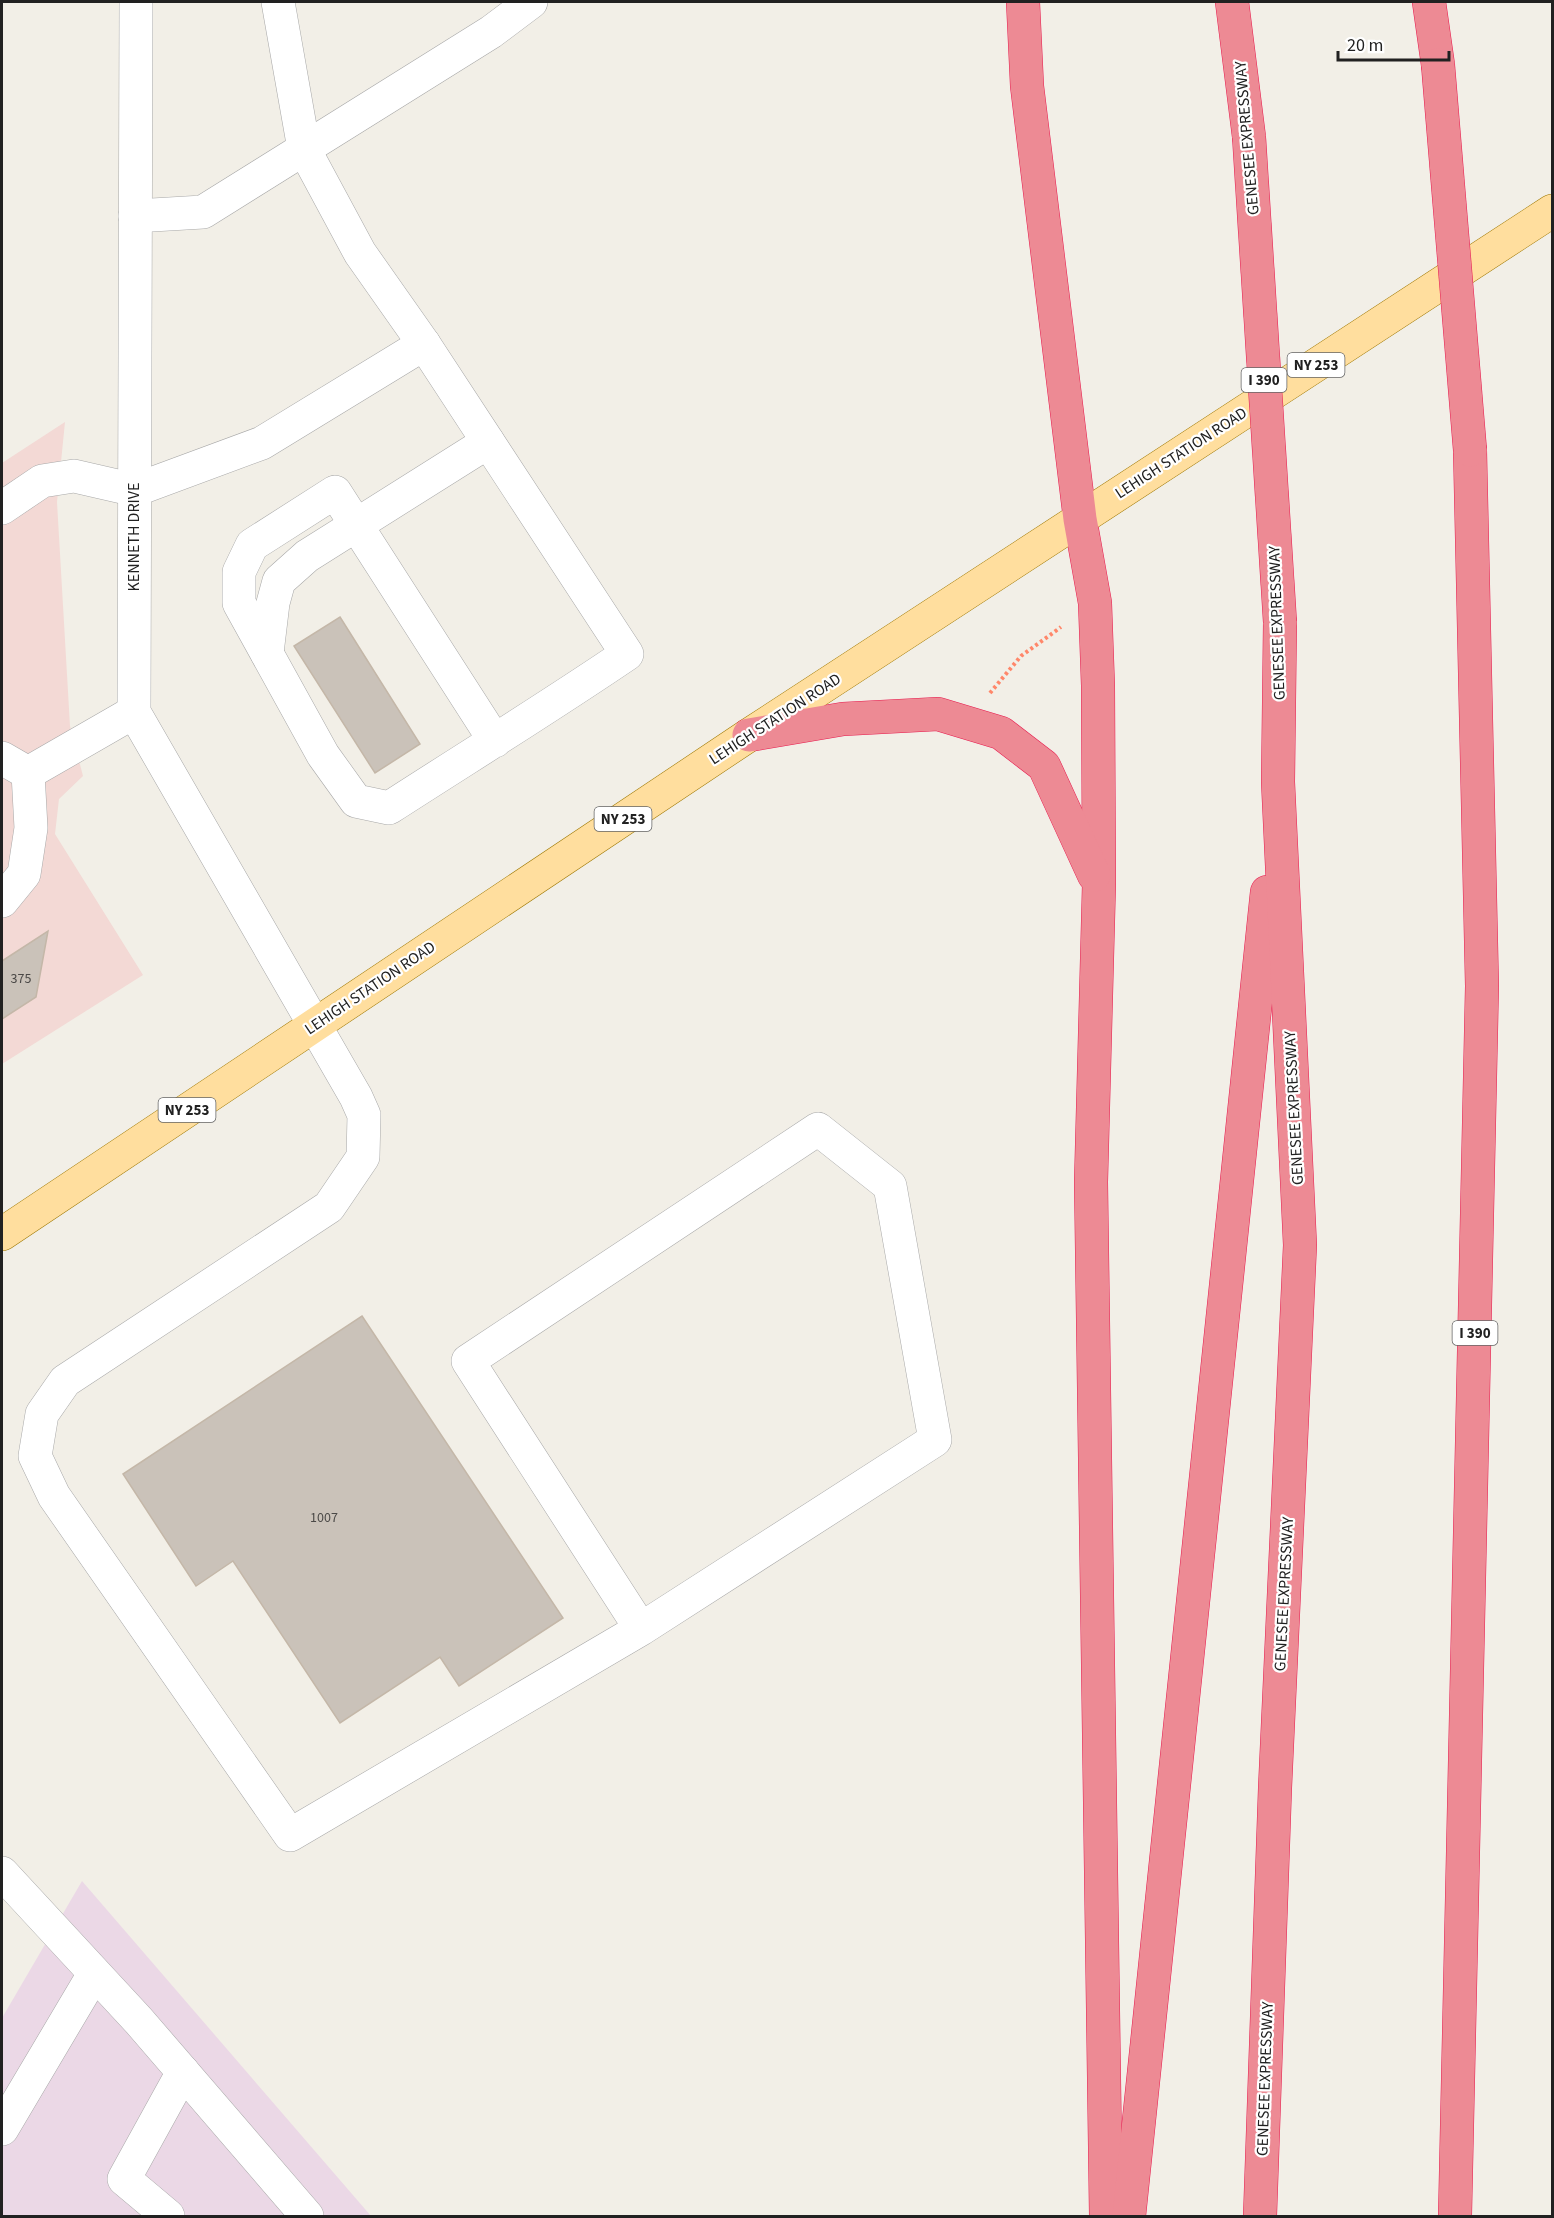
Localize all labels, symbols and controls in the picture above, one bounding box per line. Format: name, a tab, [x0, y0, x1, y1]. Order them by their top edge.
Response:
scale bar	[1338, 24, 1449, 62]
text: 20 m	[1347, 33, 1383, 58]
street label: GENESEE EXPRESSWAY	[1229, 60, 1265, 216]
road number: NY 253	[1288, 353, 1344, 377]
road number: I 390	[1242, 368, 1286, 392]
street label: LEHIGH STATION ROAD	[1111, 402, 1251, 504]
street label: KENNETH DRIVE	[123, 483, 145, 591]
street label: GENESEE EXPRESSWAY	[1263, 545, 1291, 701]
street label: LEHIGH STATION ROAD	[705, 668, 845, 770]
road number: NY 253	[594, 807, 652, 831]
street label: LEHIGH STATION ROAD	[300, 936, 440, 1040]
house number: 375	[11, 969, 31, 989]
street label: GENESEE EXPRESSWAY	[1279, 1030, 1309, 1186]
road number: NY 253	[158, 1098, 216, 1122]
road number: I 390	[1452, 1321, 1498, 1345]
house number: 1007	[310, 1508, 338, 1528]
street label: GENESEE EXPRESSWAY	[1269, 1516, 1299, 1672]
street label: GENESEE EXPRESSWAY	[1251, 2001, 1279, 2157]

